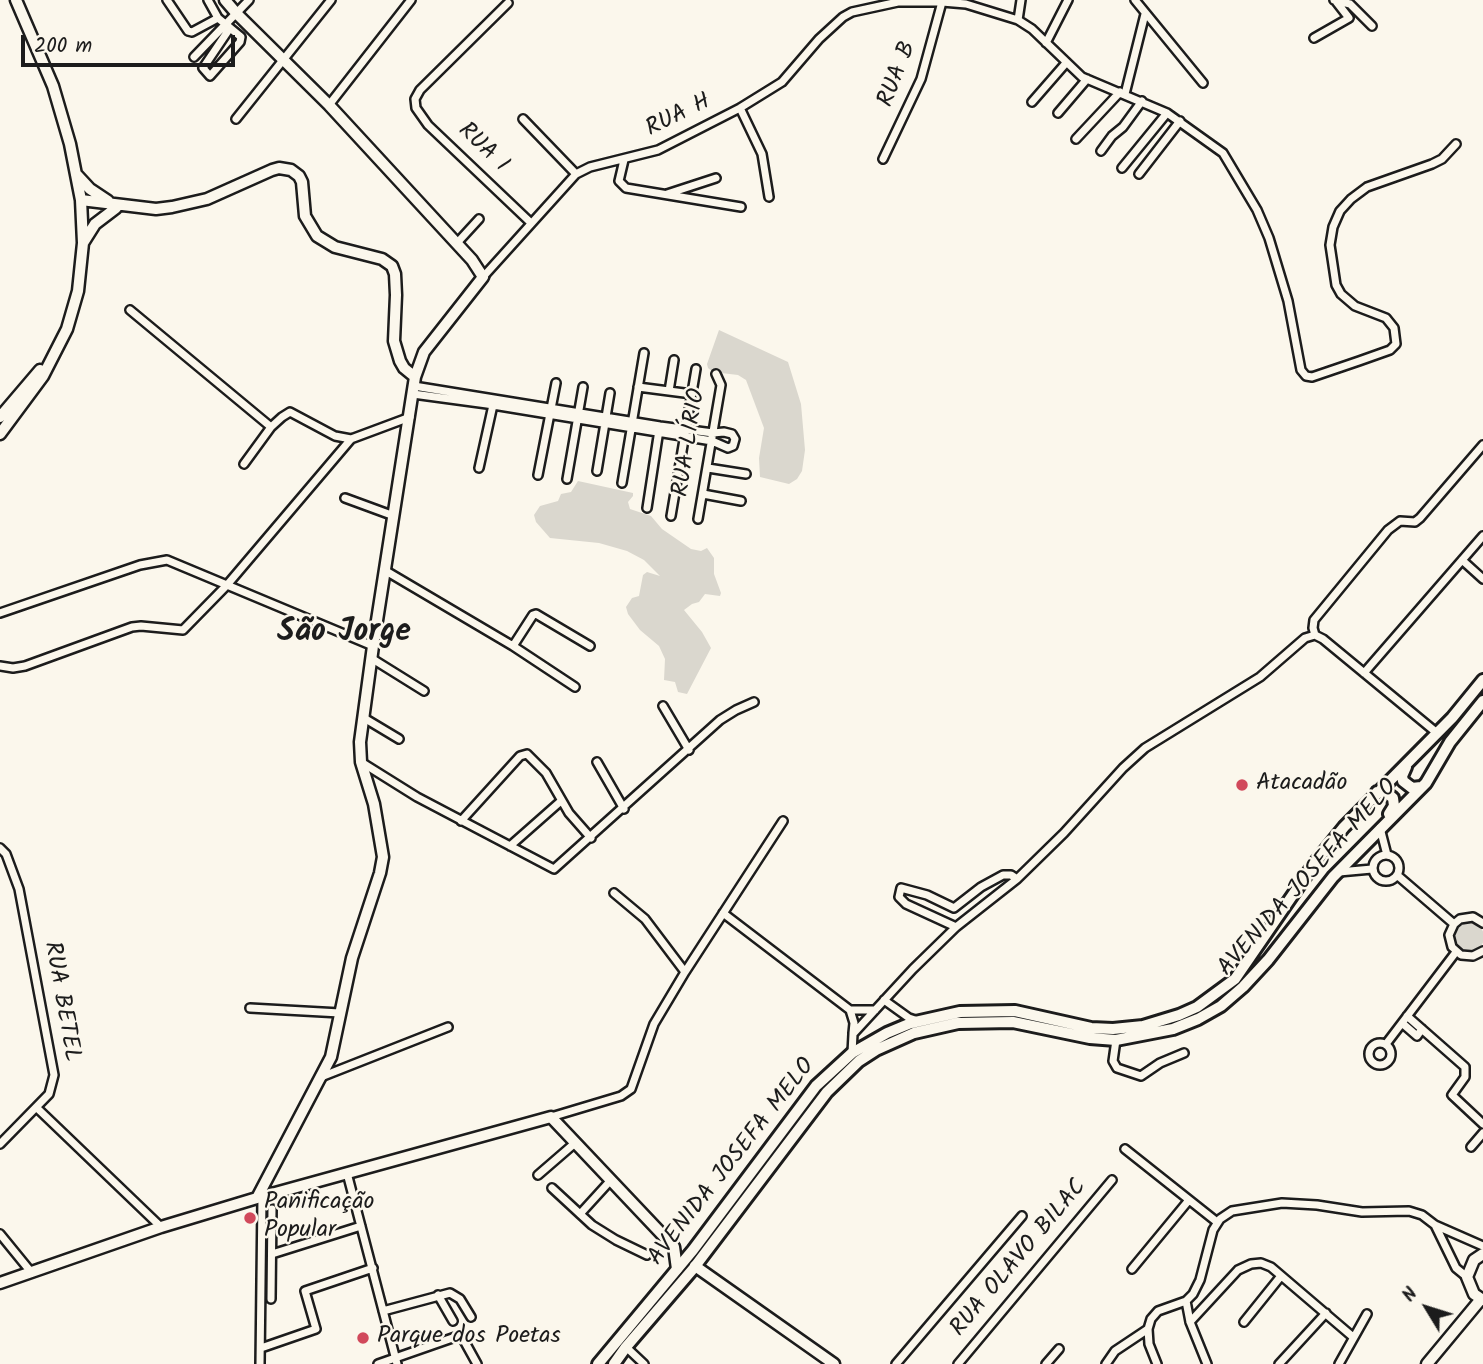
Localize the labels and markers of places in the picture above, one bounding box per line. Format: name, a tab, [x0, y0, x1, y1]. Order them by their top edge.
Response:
place label: Atacadão	[1256, 771, 1347, 799]
marker: Atacadão	[1234, 777, 1250, 793]
place label: Panificação Popular	[264, 1190, 374, 1246]
marker: Panificação Popular	[242, 1210, 258, 1226]
place label: Parque dos Poetas	[377, 1324, 561, 1352]
marker: Parque dos Poetas	[355, 1330, 371, 1346]

